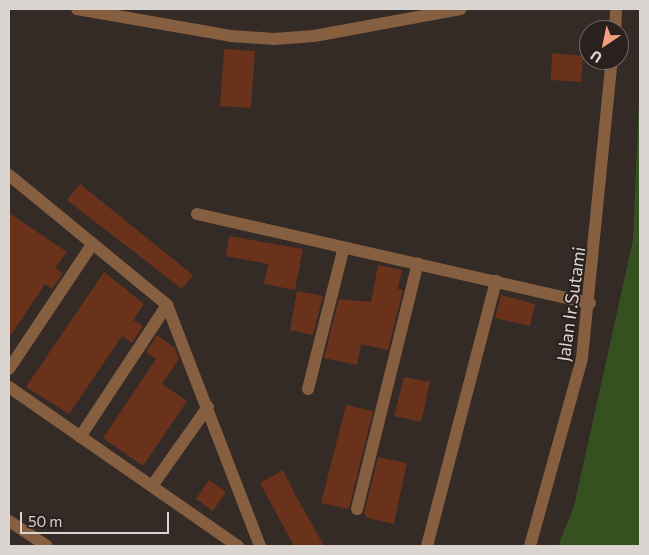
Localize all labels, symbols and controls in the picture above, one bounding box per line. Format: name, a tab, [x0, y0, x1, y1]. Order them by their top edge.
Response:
north arrow	[579, 20, 629, 70]
text: U	[587, 47, 605, 67]
street label: Jalan Ir.Sutami	[552, 245, 590, 363]
scale bar	[22, 502, 171, 534]
text: 50 m	[28, 512, 62, 530]

